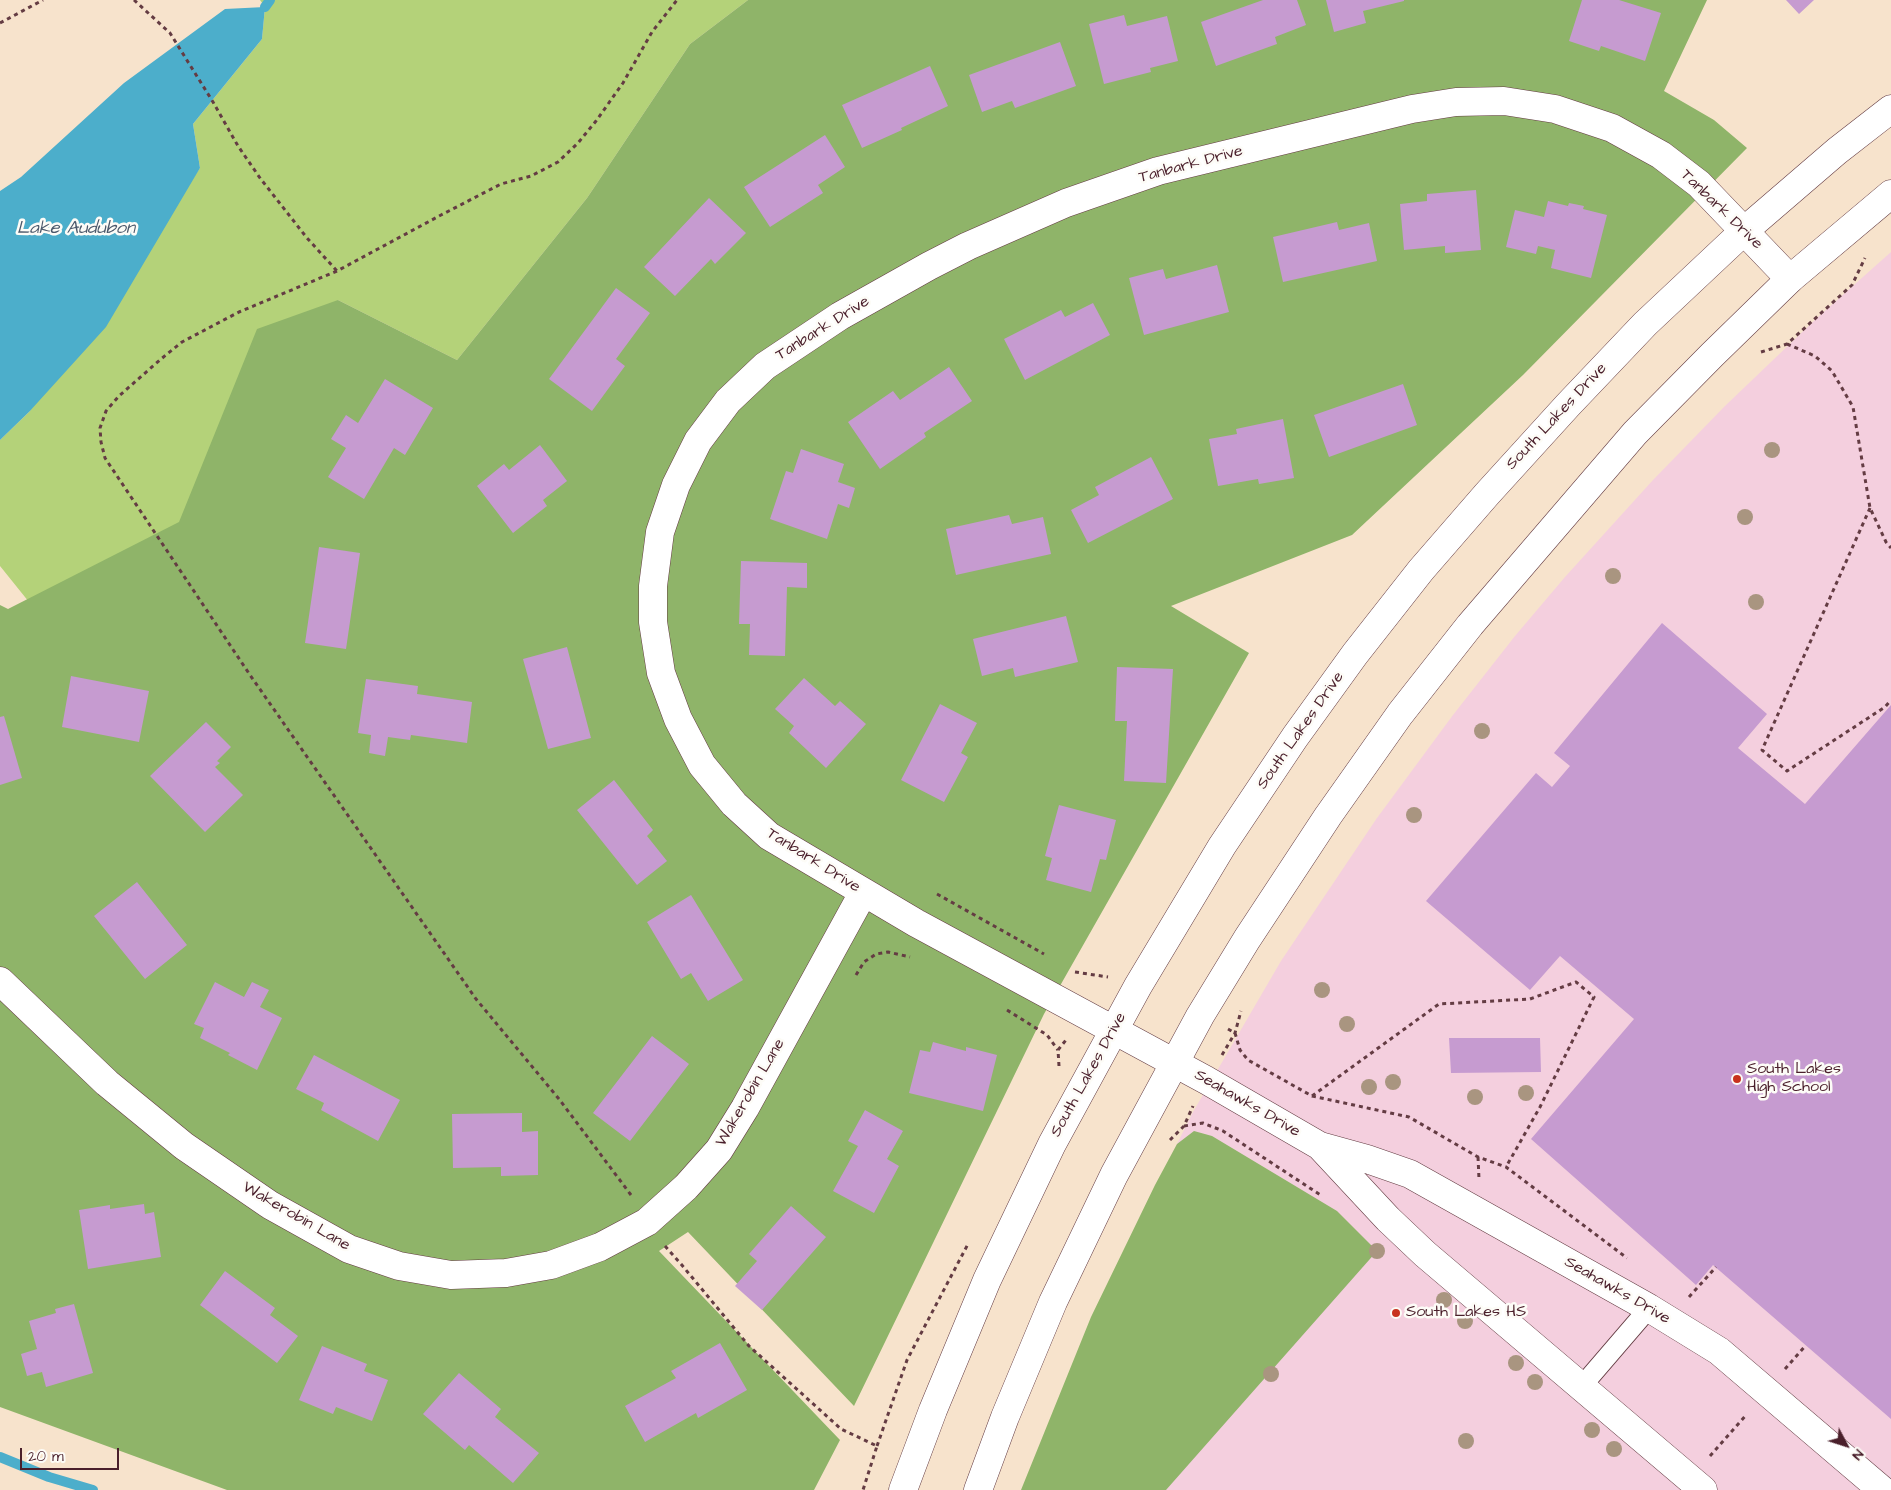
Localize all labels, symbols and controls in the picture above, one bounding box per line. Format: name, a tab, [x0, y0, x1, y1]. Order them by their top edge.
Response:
street label: Tanbark Drive	[1137, 142, 1245, 188]
street label: Tanbark Drive	[1676, 166, 1766, 254]
water label: Lake Audubon	[17, 218, 135, 240]
street label: Tanbark Drive	[773, 293, 873, 365]
street label: South Lakes Drive	[1503, 360, 1611, 474]
street label: South Lakes Drive	[1253, 669, 1349, 793]
street label: Tanbark Drive	[763, 825, 863, 897]
street label: South Lakes Drive	[1047, 1010, 1131, 1140]
street label: Wakerobin Lane	[712, 1036, 790, 1150]
place label: South Lakes High School	[1747, 1060, 1841, 1098]
street label: Seahawks Drive	[1191, 1066, 1303, 1142]
marker: South Lakes High School	[1731, 1073, 1743, 1085]
street label: Wakerobin Lane	[239, 1178, 353, 1256]
street label: Seahawks Drive	[1561, 1253, 1673, 1329]
place label: South Lakes HS	[1406, 1303, 1526, 1323]
marker: South Lakes HS	[1390, 1307, 1402, 1319]
north arrow	[1821, 1420, 1871, 1470]
scale bar	[22, 1438, 121, 1470]
text: N	[1847, 1445, 1868, 1464]
text: 20 m	[28, 1446, 64, 1467]

